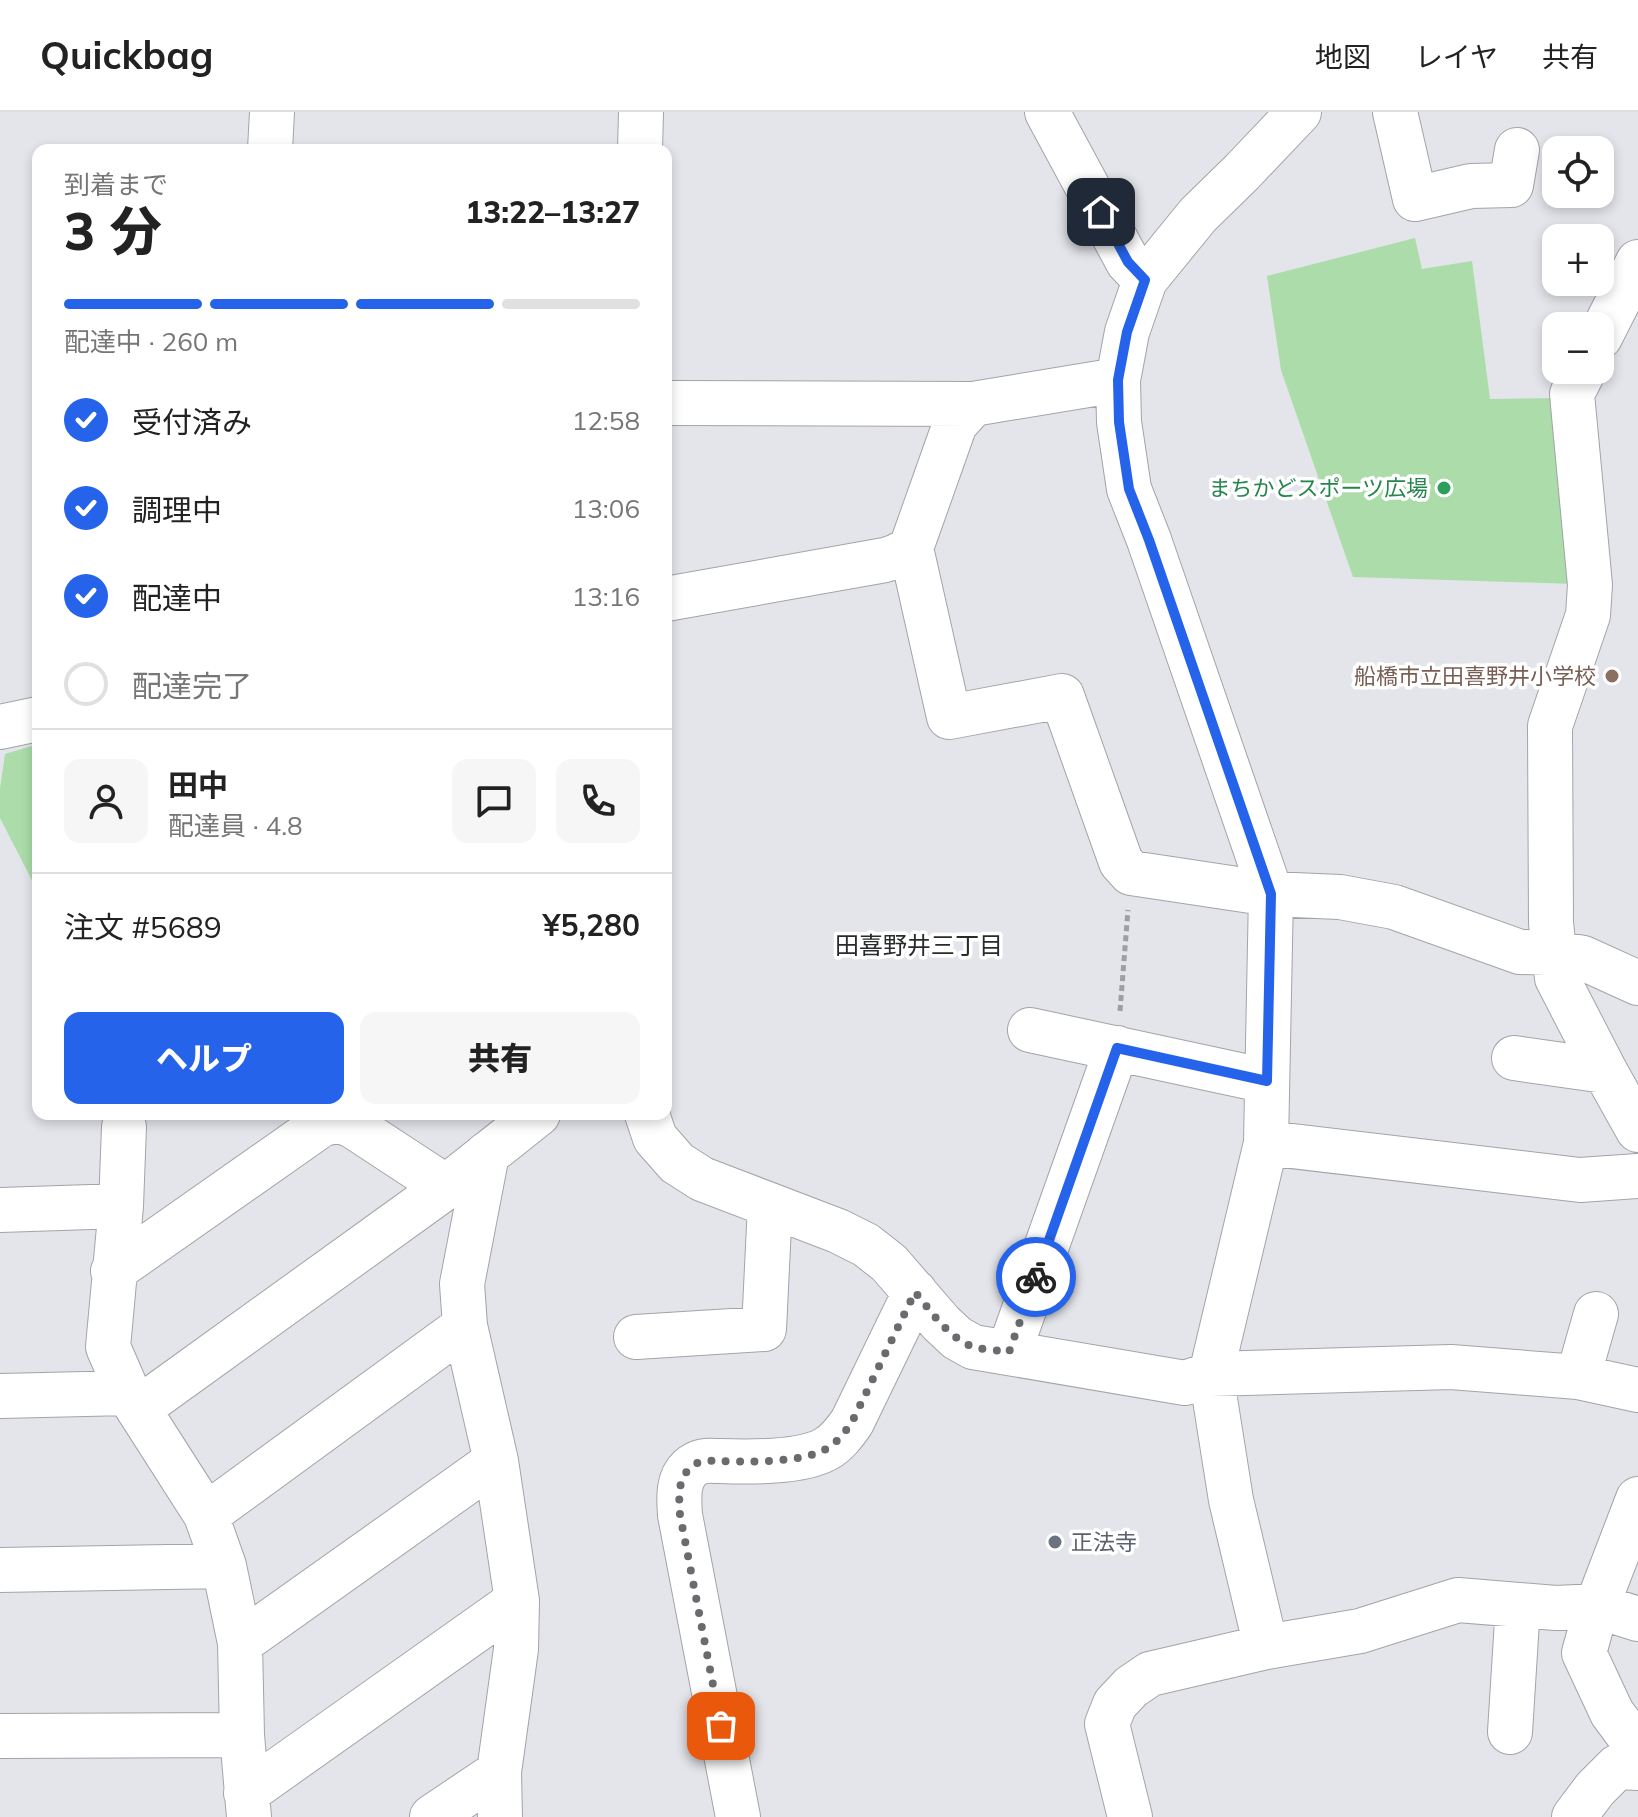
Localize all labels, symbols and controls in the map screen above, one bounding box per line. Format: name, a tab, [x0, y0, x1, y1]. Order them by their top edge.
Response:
text: Quickbag	[40, 31, 213, 79]
text: 地図	[1315, 39, 1371, 74]
text: レイヤ	[1415, 39, 1498, 74]
text: 共有	[1542, 39, 1598, 74]
map controls	[1542, 136, 1614, 384]
button: locate	[1542, 136, 1614, 208]
text: 到着まで	[64, 168, 168, 201]
pin	[1067, 178, 1135, 246]
icon: home	[1079, 190, 1123, 234]
text: 13:22–13:27	[465, 193, 640, 231]
text: 3 分	[64, 198, 162, 263]
button: +	[1542, 224, 1614, 296]
button: −	[1542, 312, 1614, 384]
text: 配達中 · 260 m	[64, 325, 238, 358]
icon: check	[64, 398, 108, 442]
text: 受付済み	[132, 403, 252, 441]
text: 12:58	[572, 404, 640, 437]
place label: まちかどスポーツ広場	[1208, 474, 1428, 502]
marker: まちかどスポーツ広場	[1435, 479, 1453, 497]
icon: check	[64, 486, 108, 530]
text: 調理中	[132, 491, 222, 529]
text: 13:06	[572, 492, 640, 525]
icon: check	[64, 574, 108, 618]
text: 配達中	[132, 579, 222, 617]
text: 13:16	[572, 580, 640, 613]
place label: 船橋市立田喜野井小学校	[1354, 662, 1596, 690]
text: 配達完了	[132, 667, 252, 705]
marker: 船橋市立田喜野井小学校	[1603, 667, 1621, 685]
button: person	[64, 759, 148, 843]
button: chat	[452, 759, 536, 843]
button: phone	[556, 759, 640, 843]
text: 田中	[168, 766, 228, 804]
text: 配達員 · 4.8	[168, 809, 303, 842]
text: ¥5,280	[543, 906, 640, 944]
text: 注文 #5689	[64, 908, 222, 946]
district label: 田喜野井三丁目	[835, 930, 1003, 960]
button: ヘルプ	[64, 1012, 344, 1104]
button: 共有	[360, 1012, 640, 1104]
courier	[996, 1237, 1076, 1317]
icon: bike	[1014, 1255, 1058, 1299]
place label: 正法寺	[1071, 1528, 1137, 1556]
marker: 正法寺	[1046, 1533, 1064, 1551]
pin	[687, 1692, 755, 1760]
icon: bag	[699, 1704, 743, 1748]

